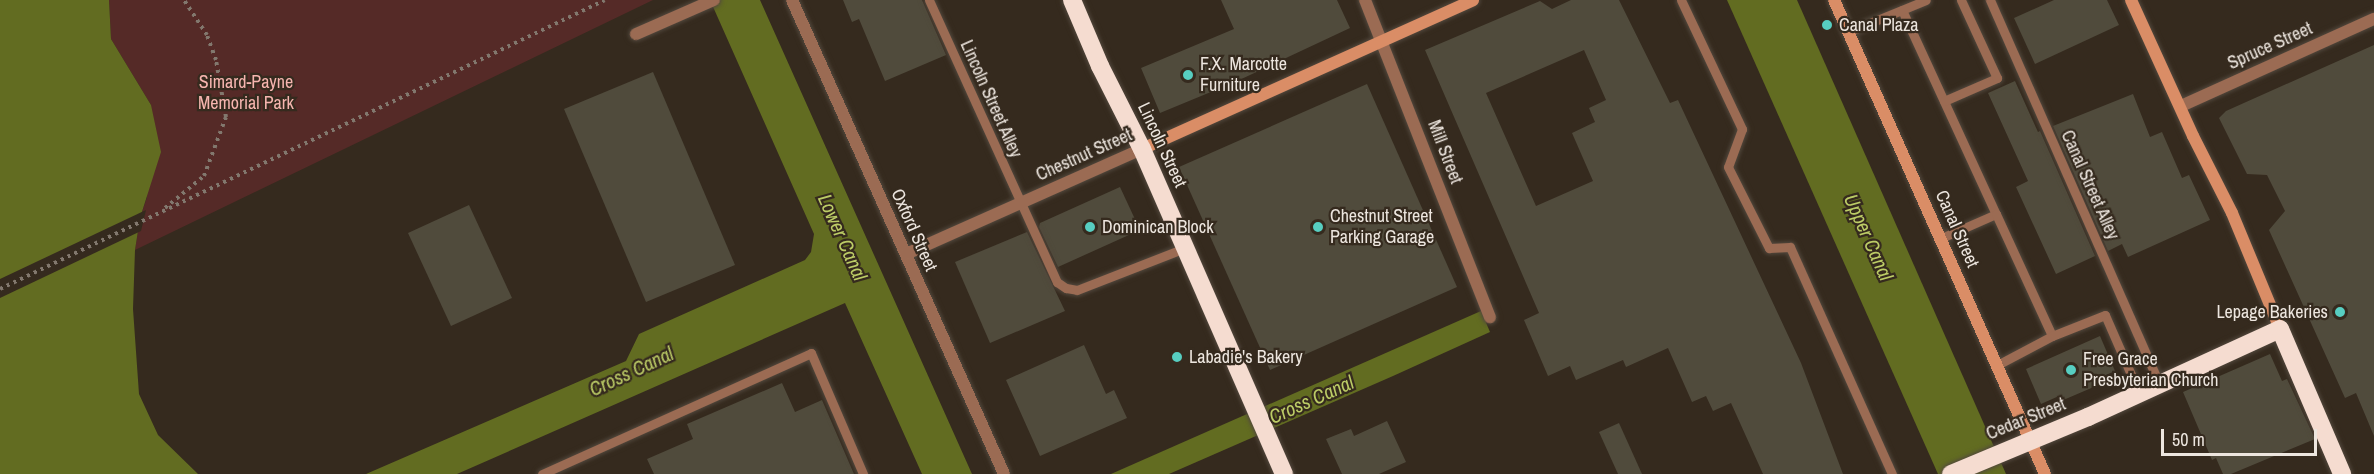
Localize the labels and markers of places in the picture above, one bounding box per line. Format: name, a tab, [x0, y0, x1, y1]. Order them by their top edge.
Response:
place label: Canal Plaza	[1839, 14, 1919, 36]
marker: Canal Plaza	[1820, 18, 1834, 32]
place label: F.X. Marcotte Furniture	[1200, 54, 1287, 97]
marker: F.X. Marcotte Furniture	[1181, 68, 1195, 82]
place label: Chestnut Street Parking Garage	[1330, 206, 1434, 248]
place label: Dominican Block	[1102, 216, 1214, 238]
marker: Dominican Block	[1083, 220, 1097, 234]
marker: Chestnut Street Parking Garage	[1311, 220, 1325, 234]
place label: Lepage Bakeries	[2216, 301, 2328, 323]
marker: Lepage Bakeries	[2333, 305, 2347, 319]
place label: Labadie's Bakery	[1189, 346, 1303, 368]
place label: Free Grace Presbyterian Church	[2083, 349, 2218, 392]
marker: Labadie's Bakery	[1170, 350, 1184, 364]
marker: Free Grace Presbyterian Church	[2064, 363, 2078, 377]

